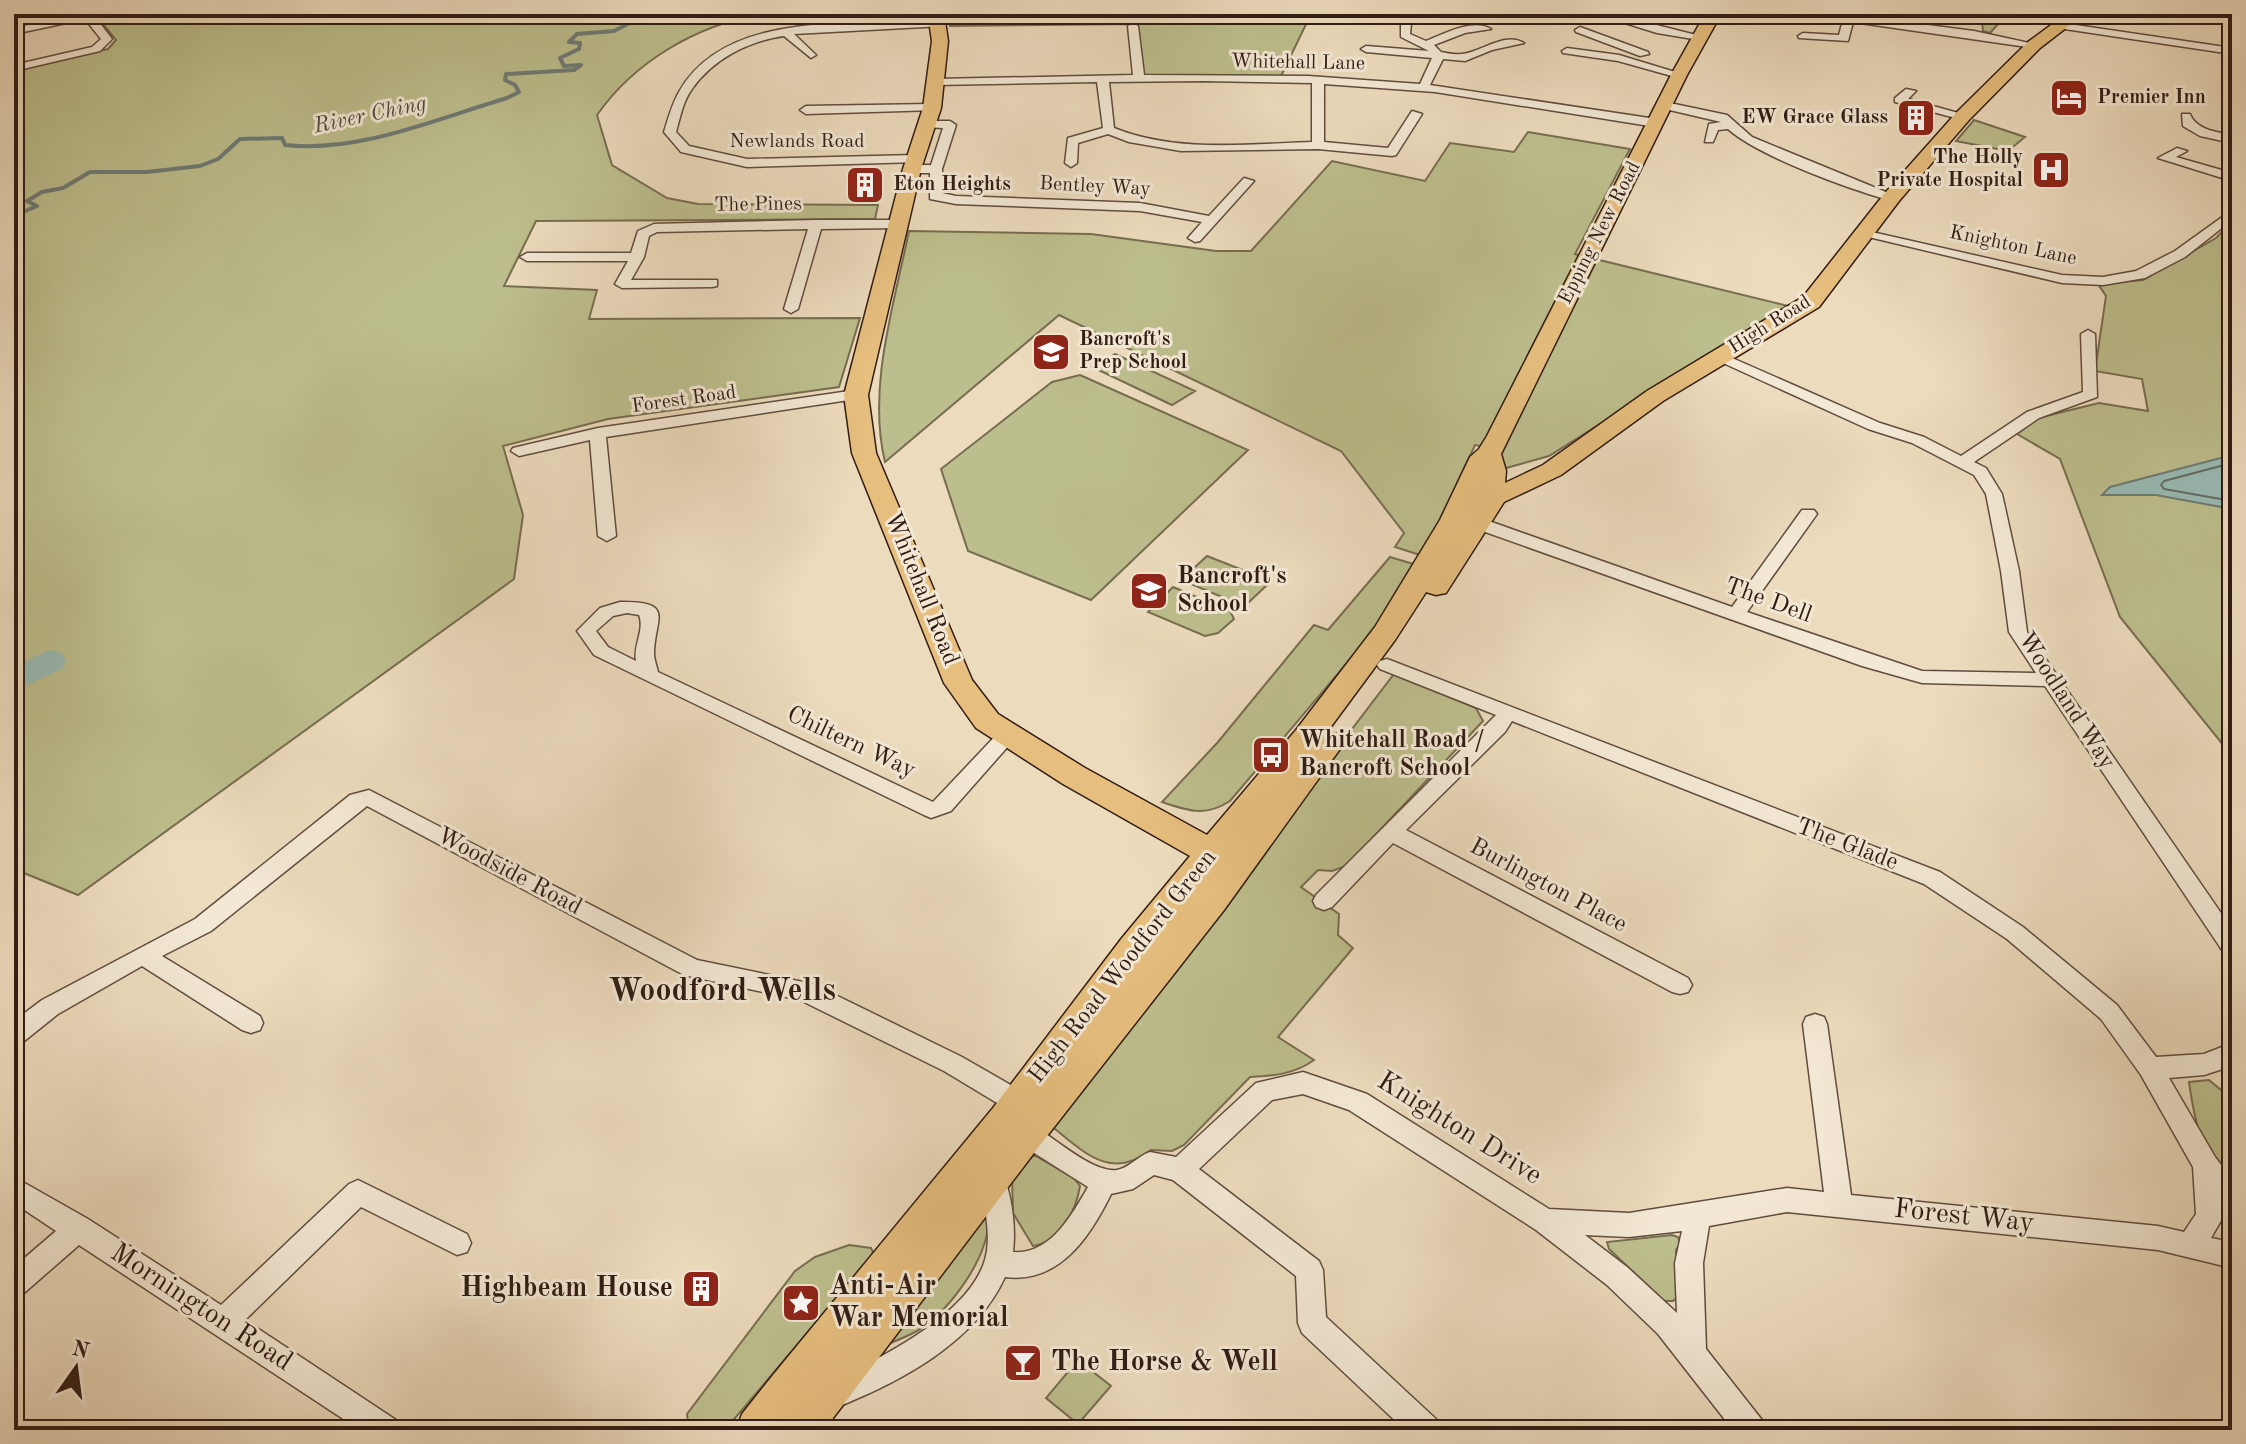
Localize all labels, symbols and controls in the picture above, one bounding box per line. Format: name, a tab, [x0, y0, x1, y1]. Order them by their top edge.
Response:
street label: Whitehall Lane	[1231, 52, 1365, 74]
hotel icon: Premier Inn	[2048, 77, 2090, 119]
place label: Premier Inn	[2097, 88, 2206, 108]
water label: River Ching	[311, 92, 429, 138]
building icon: EW Grace Glass	[1895, 97, 1937, 139]
place label: EW Grace Glass	[1742, 108, 1888, 128]
street label: Newlands Road	[729, 132, 865, 152]
place label: The Holly Private Hospital	[1877, 148, 2023, 191]
hospital icon: The Holly Private Hospital	[2030, 149, 2072, 191]
street label: Epping New Road	[1555, 158, 1645, 308]
building icon: Eton Heights	[844, 164, 886, 206]
street label: Bentley Way	[1039, 174, 1152, 200]
place label: Eton Heights	[893, 175, 1011, 195]
street label: The Pines	[714, 194, 802, 216]
street label: Knighton Lane	[1948, 223, 2078, 269]
street label: High Road	[1725, 292, 1815, 358]
place label: Bancroft's Prep School	[1079, 330, 1187, 373]
school or university icon: Bancroft's Prep School	[1030, 331, 1072, 373]
street label: Forest Road	[630, 383, 738, 417]
street label: Whitehall Road	[879, 509, 963, 669]
place label: Bancroft's School	[1177, 565, 1287, 617]
school or university icon: Bancroft's School	[1128, 570, 1170, 612]
street label: The Dell	[1721, 574, 1815, 628]
street label: Woodland Way	[2013, 628, 2119, 774]
street label: Chiltern Way	[783, 703, 919, 783]
place label: Whitehall Road / Bancroft School	[1299, 729, 1485, 781]
bus stop icon: Whitehall Road / Bancroft School	[1250, 734, 1292, 776]
street label: The Glade	[1793, 815, 1901, 875]
street label: Woodside Road	[433, 824, 585, 920]
street label: Burlington Place	[1465, 835, 1631, 937]
street label: High Road Woodford Green	[1025, 846, 1221, 1088]
district label: Woodford Wells	[608, 976, 836, 1008]
street label: Knighton Drive	[1372, 1067, 1546, 1191]
street label: Forest Way	[1893, 1196, 2036, 1238]
street label: Mornington Road	[105, 1239, 297, 1377]
building icon: Highbeam House	[680, 1268, 722, 1310]
place label: Anti-Air War Memorial	[829, 1273, 1009, 1333]
place label: Highbeam House	[460, 1275, 673, 1303]
place icon: Anti-Air War Memorial	[780, 1282, 822, 1324]
north arrow	[36, 1328, 116, 1408]
text: N	[70, 1338, 91, 1363]
bar icon: The Horse & Well	[1002, 1342, 1044, 1384]
place label: The Horse & Well	[1051, 1349, 1278, 1377]

